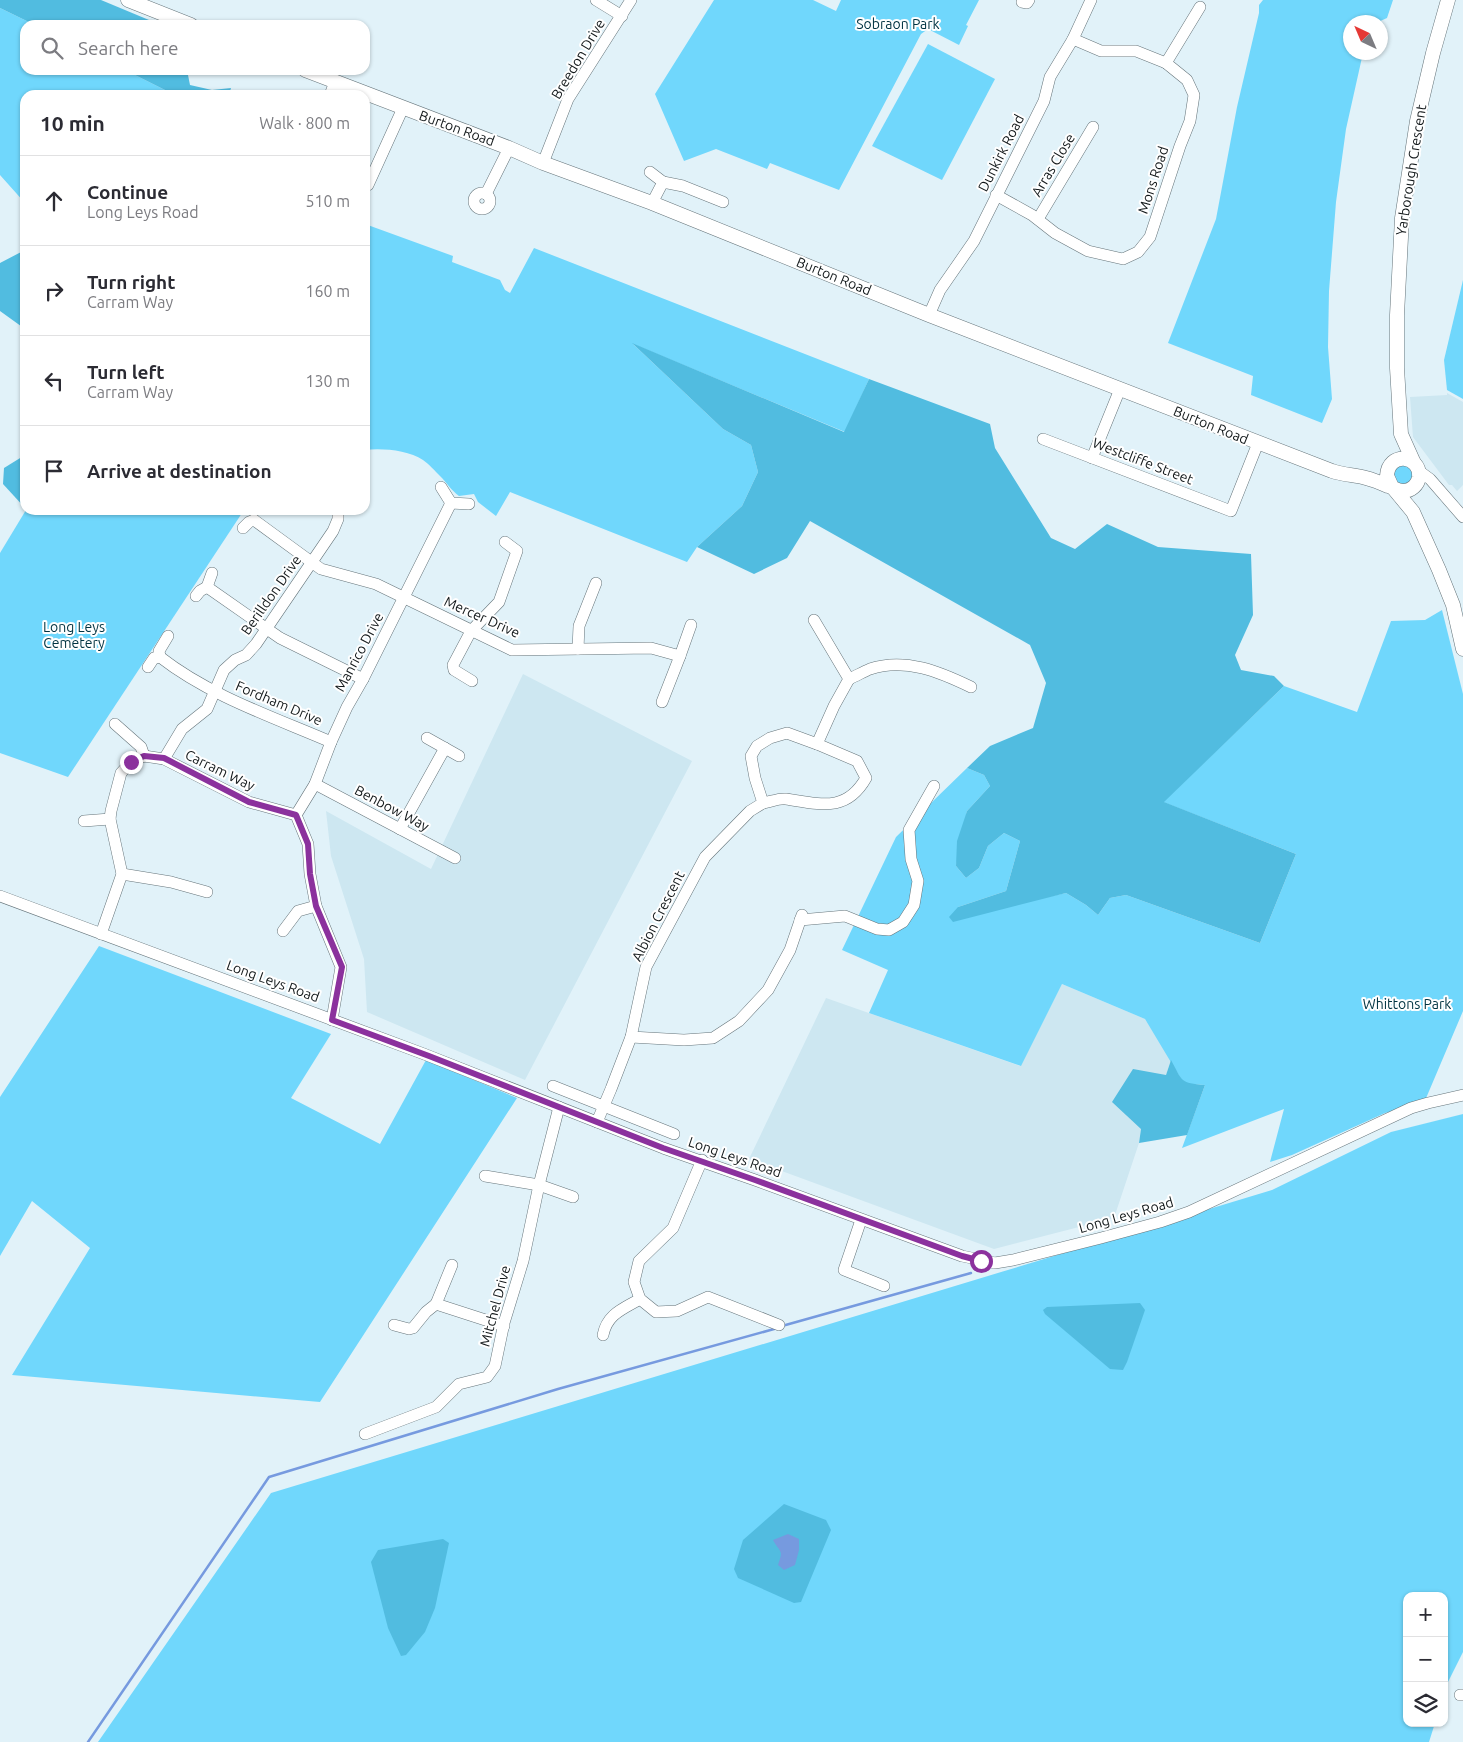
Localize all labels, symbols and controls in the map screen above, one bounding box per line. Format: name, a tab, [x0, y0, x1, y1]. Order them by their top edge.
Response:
north arrow	[1343, 15, 1388, 60]
street label: Breedon Drive	[548, 16, 608, 102]
park label: Sobraon Park	[856, 16, 940, 32]
search box	[20, 20, 370, 75]
icon: search	[38, 34, 66, 62]
text: Search here	[78, 37, 178, 59]
street label: Yarborough Crescent	[1393, 103, 1429, 237]
street label: Burton Road	[417, 107, 497, 149]
text: 10 min	[40, 111, 105, 135]
street label: Dunkirk Road	[975, 112, 1027, 194]
text: Walk · 800 m	[259, 114, 350, 132]
street label: Arras Close	[1028, 131, 1078, 199]
street label: Mons Road	[1135, 144, 1171, 216]
text: Continue	[87, 181, 168, 203]
icon: ahead	[40, 187, 68, 215]
text: 510 m	[305, 192, 350, 210]
text: Long Leys Road	[87, 203, 199, 221]
street label: Burton Road	[794, 254, 874, 298]
text: Turn right	[87, 271, 175, 293]
icon: right	[40, 277, 68, 305]
text: 160 m	[305, 282, 350, 300]
text: Carram Way	[87, 293, 173, 311]
text: Turn left	[87, 361, 165, 383]
icon: left	[40, 367, 68, 395]
text: 130 m	[305, 372, 350, 390]
text: Carram Way	[87, 383, 173, 401]
street label: Burton Road	[1171, 403, 1251, 447]
street label: Westcliffe Street	[1091, 434, 1196, 488]
icon: arrive	[40, 457, 68, 485]
text: Arrive at destination	[87, 460, 272, 482]
street label: Berilldon Drive	[238, 552, 304, 638]
street label: Mercer Drive	[442, 593, 522, 641]
street label: Manrico Drive	[332, 610, 386, 694]
park label: Long Leys Cemetery	[43, 619, 105, 651]
street label: Fordham Drive	[233, 678, 325, 728]
street label: Carram Way	[183, 746, 258, 794]
route end	[120, 751, 143, 774]
street label: Benbow Way	[352, 782, 432, 834]
street label: Albion Crescent	[628, 868, 688, 964]
street label: Long Leys Road	[224, 957, 322, 1005]
park label: Whittons Park	[1363, 996, 1451, 1012]
street label: Long Leys Road	[686, 1134, 784, 1180]
street label: Long Leys Road	[1077, 1194, 1175, 1236]
route start	[970, 1250, 993, 1273]
street label: Mitchel Drive	[476, 1264, 514, 1348]
map controls	[1403, 1592, 1448, 1727]
button: +	[1403, 1592, 1448, 1637]
button: −	[1403, 1637, 1448, 1682]
button: layers	[1403, 1682, 1448, 1727]

